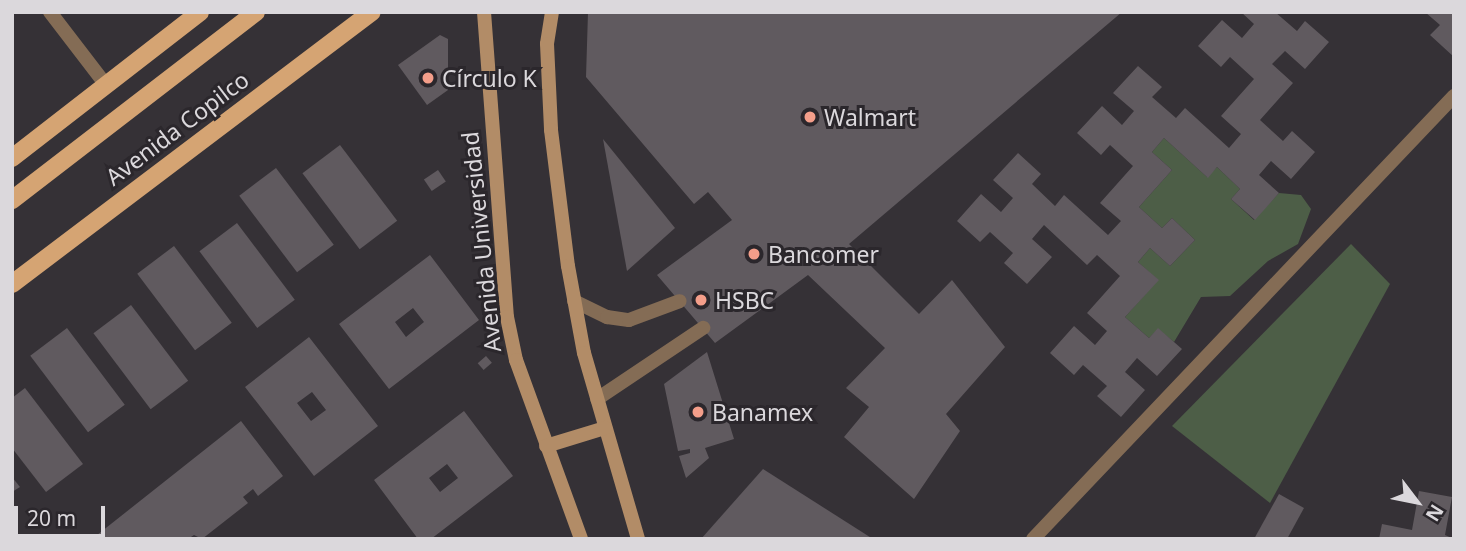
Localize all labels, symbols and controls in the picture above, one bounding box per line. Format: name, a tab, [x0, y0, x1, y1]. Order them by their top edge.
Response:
place label: Círculo K	[442, 64, 537, 92]
street label: Avenida Copilco	[100, 65, 254, 191]
marker: Círculo K	[420, 70, 436, 86]
place label: Walmart	[824, 103, 916, 131]
marker: Walmart	[802, 109, 818, 125]
street label: Avenida Universidad	[456, 130, 506, 354]
place label: Bancomer	[768, 240, 879, 268]
marker: Bancomer	[746, 246, 762, 262]
place label: HSBC	[715, 286, 774, 314]
marker: HSBC	[693, 292, 709, 308]
place label: Banamex	[712, 398, 813, 426]
marker: Banamex	[690, 404, 706, 420]
north arrow	[1382, 467, 1452, 537]
scale bar	[18, 491, 108, 536]
text: N	[1420, 500, 1450, 527]
text: 20 m	[27, 504, 76, 532]

